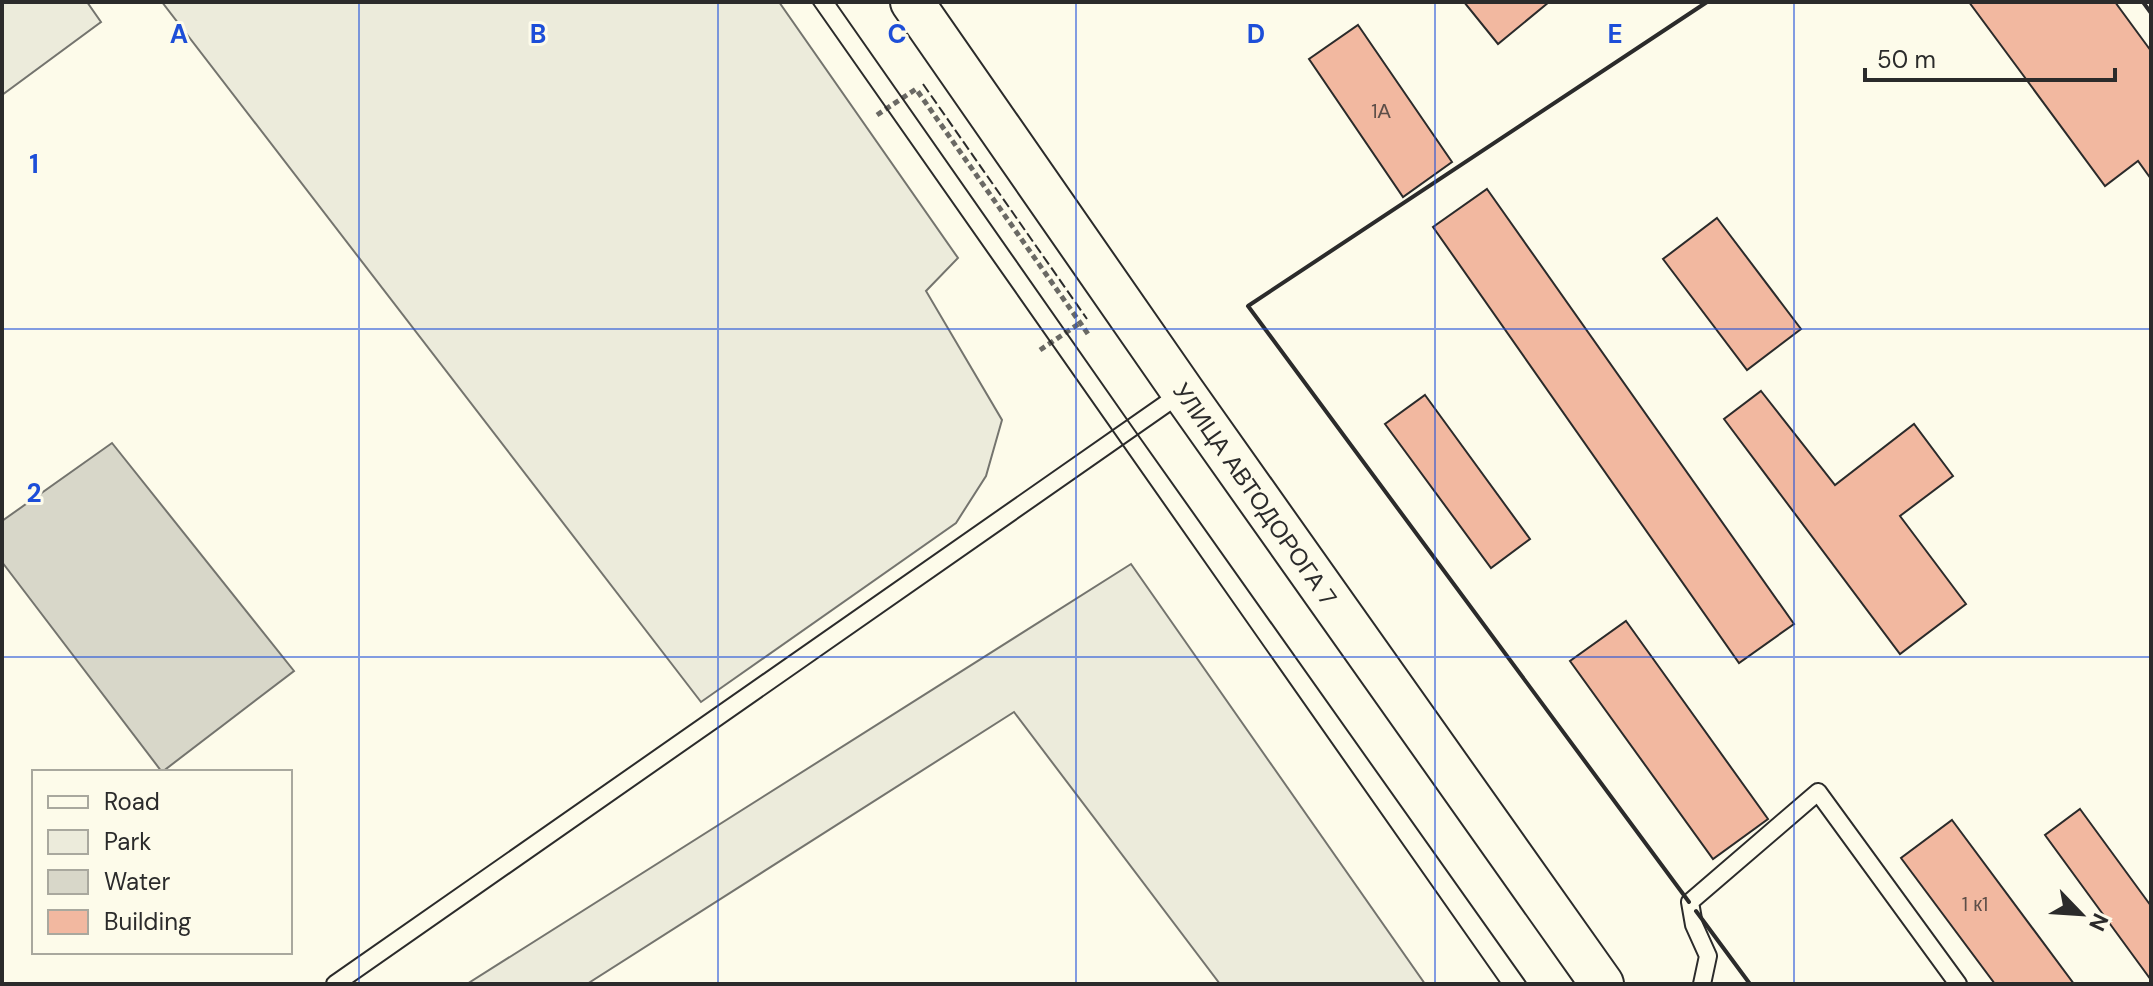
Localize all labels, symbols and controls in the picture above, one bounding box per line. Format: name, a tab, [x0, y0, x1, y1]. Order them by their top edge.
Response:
text: A	[170, 17, 188, 51]
text: B	[530, 17, 546, 51]
text: C	[887, 17, 907, 51]
text: D	[1247, 17, 1265, 51]
text: E	[1607, 17, 1623, 51]
scale bar	[1865, 32, 2115, 82]
text: 50 m	[1877, 44, 1936, 75]
house number: 1А	[1371, 98, 1391, 124]
text: 1	[29, 147, 39, 181]
street label: УЛИЦА АВТОДОРОГА 7	[1166, 376, 1344, 612]
text: 2	[26, 476, 42, 510]
legend	[32, 770, 292, 954]
text: Road	[104, 786, 160, 817]
text: Park	[104, 826, 151, 857]
text: Water	[104, 866, 170, 897]
north arrow	[2041, 874, 2121, 954]
house number: 1 к1	[1962, 891, 1988, 917]
text: Building	[104, 906, 191, 937]
text: N	[2082, 909, 2115, 936]

